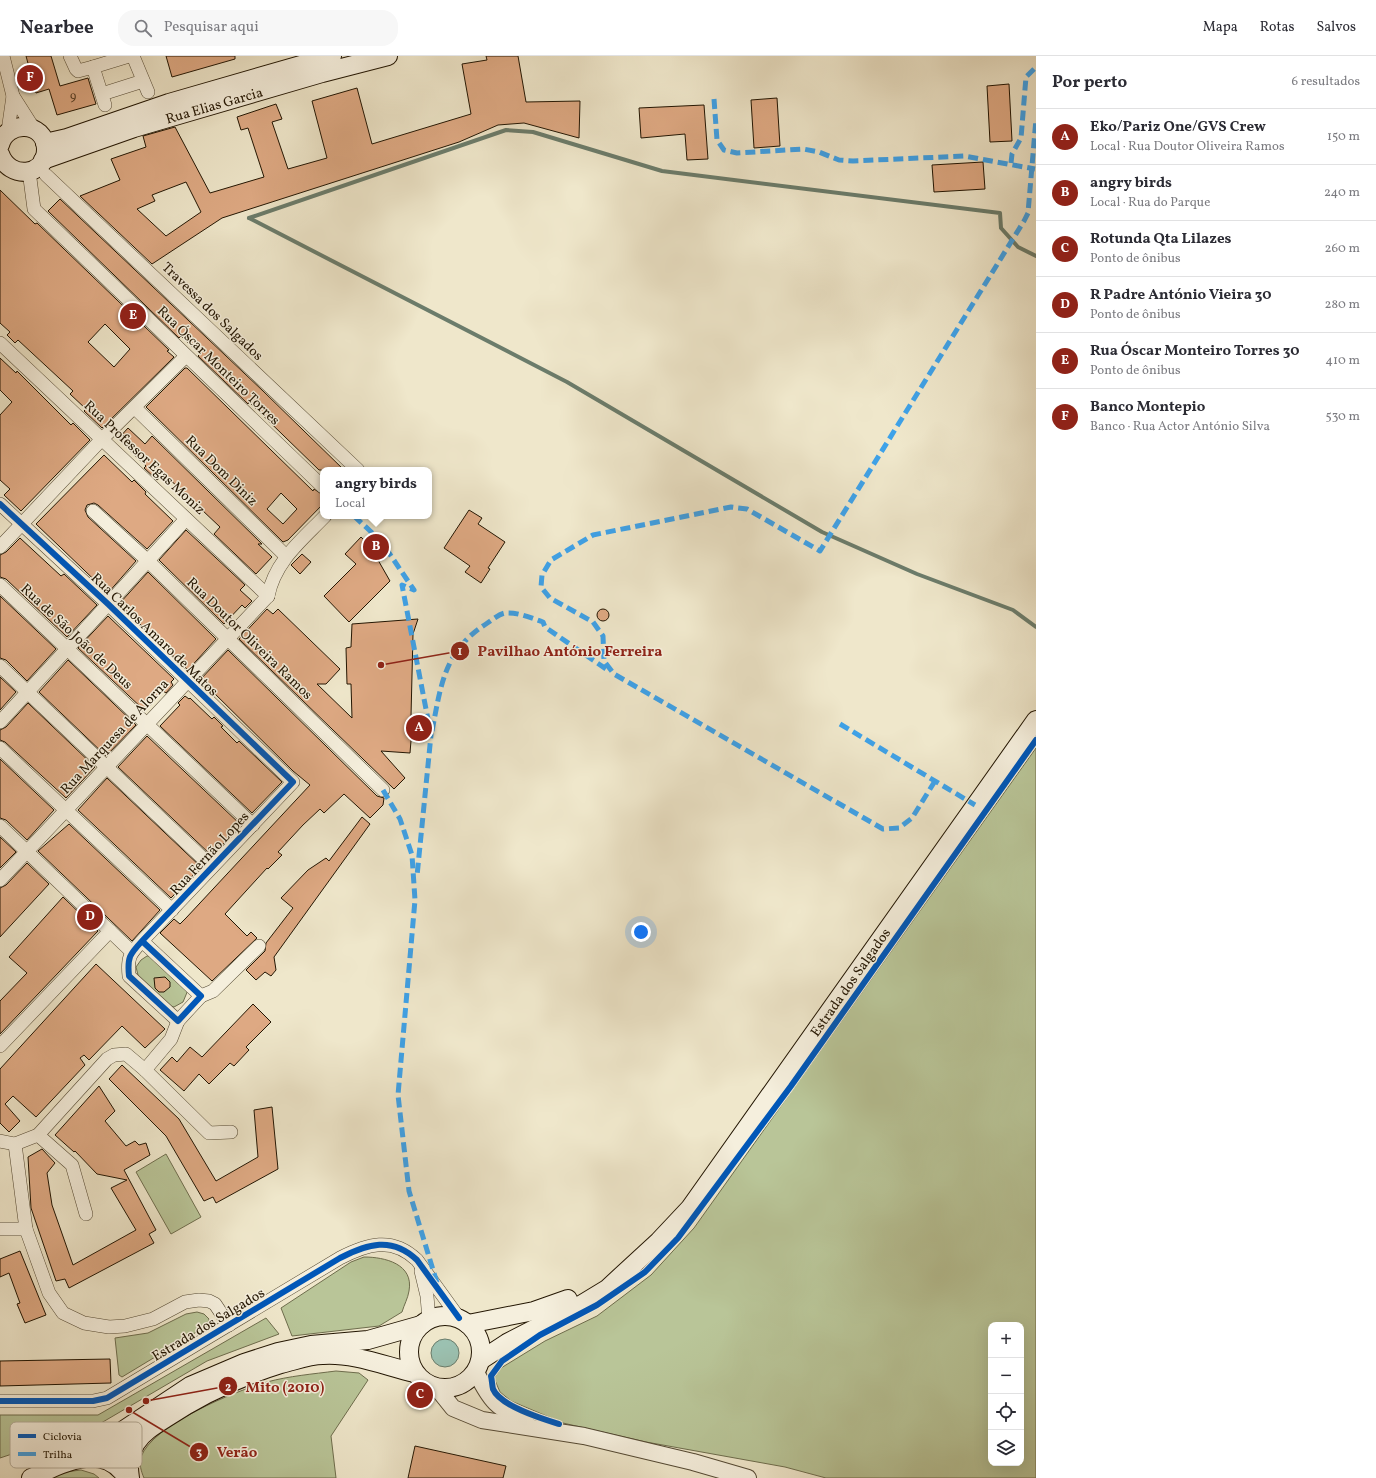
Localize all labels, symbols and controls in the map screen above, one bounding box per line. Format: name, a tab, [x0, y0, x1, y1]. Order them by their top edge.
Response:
search box	[118, 10, 398, 46]
text: Nearbee	[20, 15, 94, 41]
icon: search	[132, 17, 154, 39]
text: Pesquisar aqui	[164, 17, 259, 38]
text: Mapa	[1203, 18, 1238, 37]
text: Rotas	[1260, 18, 1294, 37]
text: Salvos	[1316, 18, 1356, 37]
pin: F	[17, 63, 43, 93]
text: Por perto	[1052, 71, 1127, 94]
text: 6 resultados	[1292, 73, 1360, 91]
street label: Rua Elias Garcia	[164, 83, 265, 129]
house number: 9	[70, 89, 76, 105]
text: Eko/Pariz One/GVS Crew	[1090, 117, 1266, 138]
text: A	[1060, 128, 1070, 146]
text: 150 m	[1327, 128, 1360, 146]
text: Local · Rua Doutor Oliveira Ramos	[1090, 138, 1285, 156]
text: angry birds	[1090, 173, 1172, 194]
text: B	[1061, 184, 1069, 202]
text: 240 m	[1324, 184, 1360, 202]
text: Local · Rua do Parque	[1090, 194, 1210, 212]
text: Rotunda Qta Lilazes	[1090, 229, 1231, 250]
text: C	[1061, 240, 1069, 258]
text: 260 m	[1325, 240, 1360, 258]
text: Ponto de ônibus	[1090, 250, 1181, 268]
street label: Travessa dos Salgados	[157, 259, 267, 366]
text: R Padre António Vieira 30	[1090, 285, 1272, 306]
text: D	[1060, 296, 1070, 314]
text: 280 m	[1324, 296, 1360, 314]
pin: E	[120, 301, 146, 331]
street label: Rua Óscar Monteiro Torres	[152, 301, 284, 430]
text: Ponto de ônibus	[1090, 306, 1181, 324]
text: Rua Óscar Monteiro Torres 30	[1090, 341, 1299, 362]
text: E	[1061, 352, 1069, 370]
text: 410 m	[1325, 352, 1360, 370]
text: Ponto de ônibus	[1090, 362, 1181, 380]
street label: Rua Professor Egas Moniz	[79, 397, 209, 519]
text: Banco Montepio	[1090, 397, 1205, 418]
text: F	[1061, 408, 1069, 426]
text: 530 m	[1325, 408, 1360, 426]
text: Banco · Rua Actor António Silva	[1090, 418, 1270, 436]
street label: Rua Dom Diniz	[181, 432, 261, 511]
popup	[320, 467, 432, 519]
text: angry birds	[335, 474, 417, 495]
text: Local	[335, 495, 365, 513]
pin: B	[363, 532, 389, 562]
street label: Rua Carlos Amaro de Matos	[86, 569, 222, 701]
street label: Rua Doutor Oliveira Ramos	[182, 574, 316, 704]
street label: Rua de São João de Deus	[16, 580, 136, 694]
callout: Pavilhao António Ferreira	[450, 637, 671, 664]
text: Pavilhao António Ferreira	[478, 642, 662, 663]
text: 1	[458, 644, 463, 660]
street label: Rua Marquesa de Alorna	[57, 675, 174, 799]
pin: A	[406, 713, 432, 743]
street label: Rua Fernão Lopes	[166, 808, 254, 900]
pin: D	[77, 902, 103, 932]
your location	[631, 922, 651, 942]
street label: Estrada dos Salgados	[807, 925, 896, 1041]
street label: Estrada dos Salgados	[149, 1284, 269, 1366]
map controls	[988, 1322, 1024, 1466]
button: +	[988, 1322, 1024, 1358]
button: −	[988, 1358, 1024, 1394]
callout: Mito (2010)	[218, 1373, 332, 1400]
text: Mito (2010)	[246, 1378, 325, 1399]
text: 2	[225, 1380, 231, 1396]
pin: C	[407, 1380, 433, 1410]
button: locate	[988, 1394, 1024, 1430]
legend	[10, 1422, 142, 1468]
text: Ciclovia	[43, 1430, 82, 1445]
button: layers	[988, 1430, 1024, 1466]
callout: Verão	[189, 1439, 265, 1466]
text: Verão	[217, 1443, 258, 1464]
text: 3	[196, 1445, 202, 1461]
text: Trilha	[43, 1448, 73, 1463]

